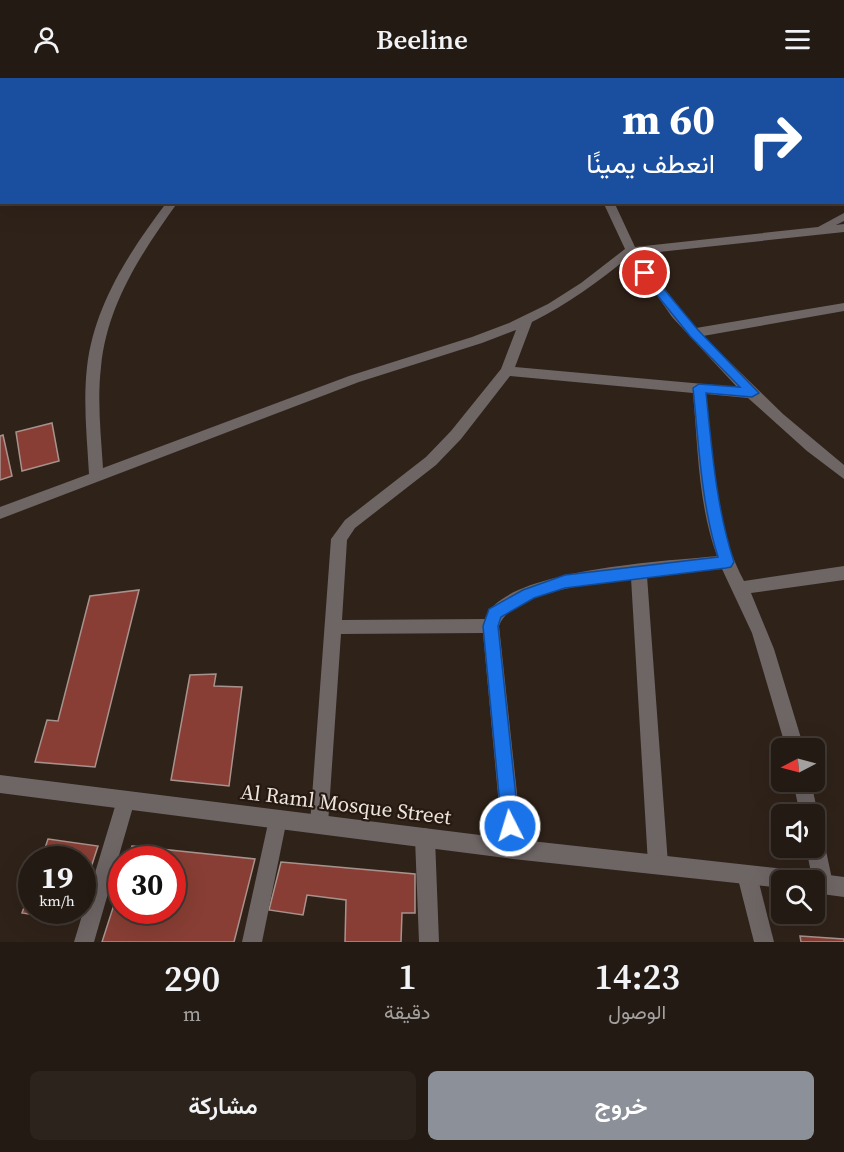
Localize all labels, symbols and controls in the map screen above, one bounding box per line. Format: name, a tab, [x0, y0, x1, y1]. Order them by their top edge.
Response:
text: Beeline	[376, 21, 468, 58]
icon: person	[30, 23, 63, 56]
icon: menu	[781, 23, 814, 56]
text: 60 m	[622, 90, 715, 148]
icon: right	[736, 102, 814, 180]
text: انعطف يمينًا	[586, 145, 715, 182]
pin	[619, 247, 670, 298]
icon: arrive	[628, 256, 661, 289]
north arrow	[771, 738, 825, 792]
map controls	[771, 738, 825, 924]
street label: Al Raml Mosque Street	[239, 777, 453, 831]
position arrow	[478, 794, 542, 858]
button: sound	[771, 804, 825, 858]
speed limit sign: 30	[108, 846, 186, 924]
text: 19	[41, 857, 73, 898]
button: search	[771, 870, 825, 924]
text: km/h	[39, 890, 75, 911]
text: 1	[398, 952, 417, 1001]
text: 14:23	[594, 952, 680, 1001]
text: 290	[164, 954, 220, 1003]
text: دقيقة	[384, 998, 430, 1026]
text: الوصول	[608, 998, 666, 1026]
text: m	[183, 1000, 201, 1028]
button: مشاركة	[30, 1071, 416, 1140]
button: خروج	[428, 1071, 814, 1140]

